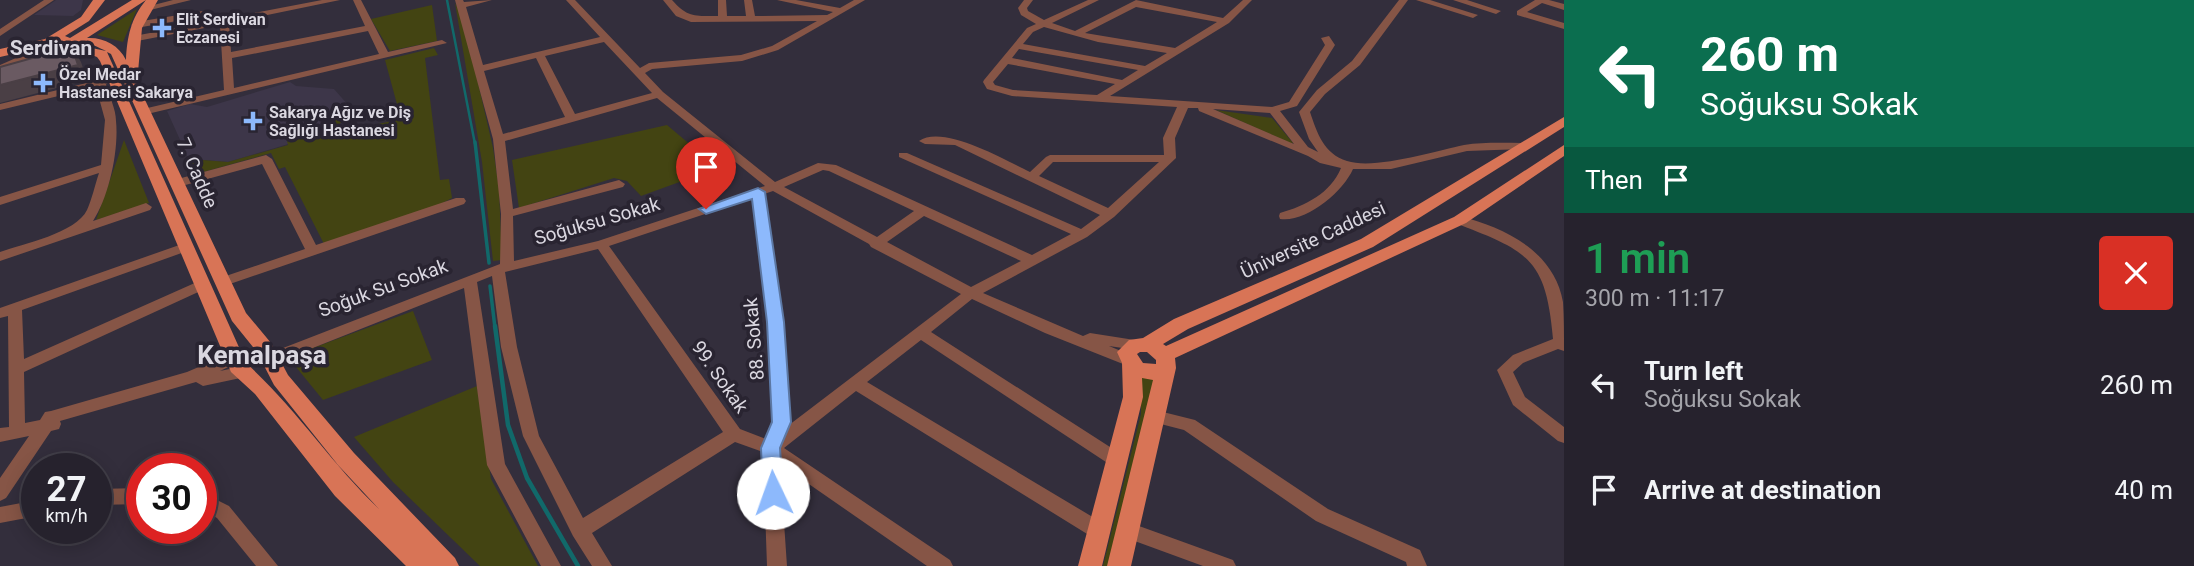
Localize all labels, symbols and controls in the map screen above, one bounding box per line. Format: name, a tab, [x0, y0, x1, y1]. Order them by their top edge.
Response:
place label: Elit Serdivan Eczanesi	[176, 10, 266, 47]
marker: Elit Serdivan Eczanesi	[154, 20, 170, 36]
text: 260 m	[1700, 26, 1839, 83]
icon: left	[1585, 28, 1676, 119]
district label: Serdivan	[10, 36, 92, 60]
place label: Özel Medar Hastanesi Sakarya	[59, 65, 194, 102]
marker: Özel Medar Hastanesi Sakarya	[33, 73, 53, 93]
text: Soğuksu Sokak	[1700, 85, 1918, 123]
place label: Sakarya Ağız ve Diş Sağlığı Hastanesi	[269, 103, 411, 140]
marker: Sakarya Ağız ve Diş Sağlığı Hastanesi	[243, 111, 263, 131]
street label: 7. Cadde	[171, 134, 223, 212]
pin	[676, 137, 736, 209]
icon: arrive	[687, 148, 725, 186]
icon: arrive	[1657, 161, 1695, 199]
text: Then	[1585, 165, 1643, 195]
street label: Soğuksu Sokak	[532, 192, 663, 250]
street label: Üniversite Caddesi	[1237, 196, 1389, 284]
text: 1 min	[1585, 234, 1690, 283]
button: close	[2099, 236, 2173, 310]
street label: Soğuk Su Sokak	[315, 254, 451, 322]
text: 300 m · 11:17	[1585, 285, 1724, 312]
street label: 88. Sokak	[739, 296, 769, 381]
street label: 99. Sokak	[687, 336, 753, 418]
district label: Kemalpaşa	[197, 340, 327, 370]
text: Turn left	[1644, 356, 1743, 386]
icon: left	[1585, 366, 1623, 404]
text: 260 m	[2100, 370, 2173, 400]
text: Soğuksu Sokak	[1644, 386, 1801, 413]
speed limit sign: 30	[126, 453, 217, 544]
position arrow	[736, 456, 810, 530]
text: 27	[46, 469, 87, 510]
icon: arrive	[1585, 471, 1623, 509]
text: Arrive at destination	[1644, 475, 1881, 505]
text: 40 m	[2115, 475, 2173, 505]
text: km/h	[45, 505, 88, 526]

